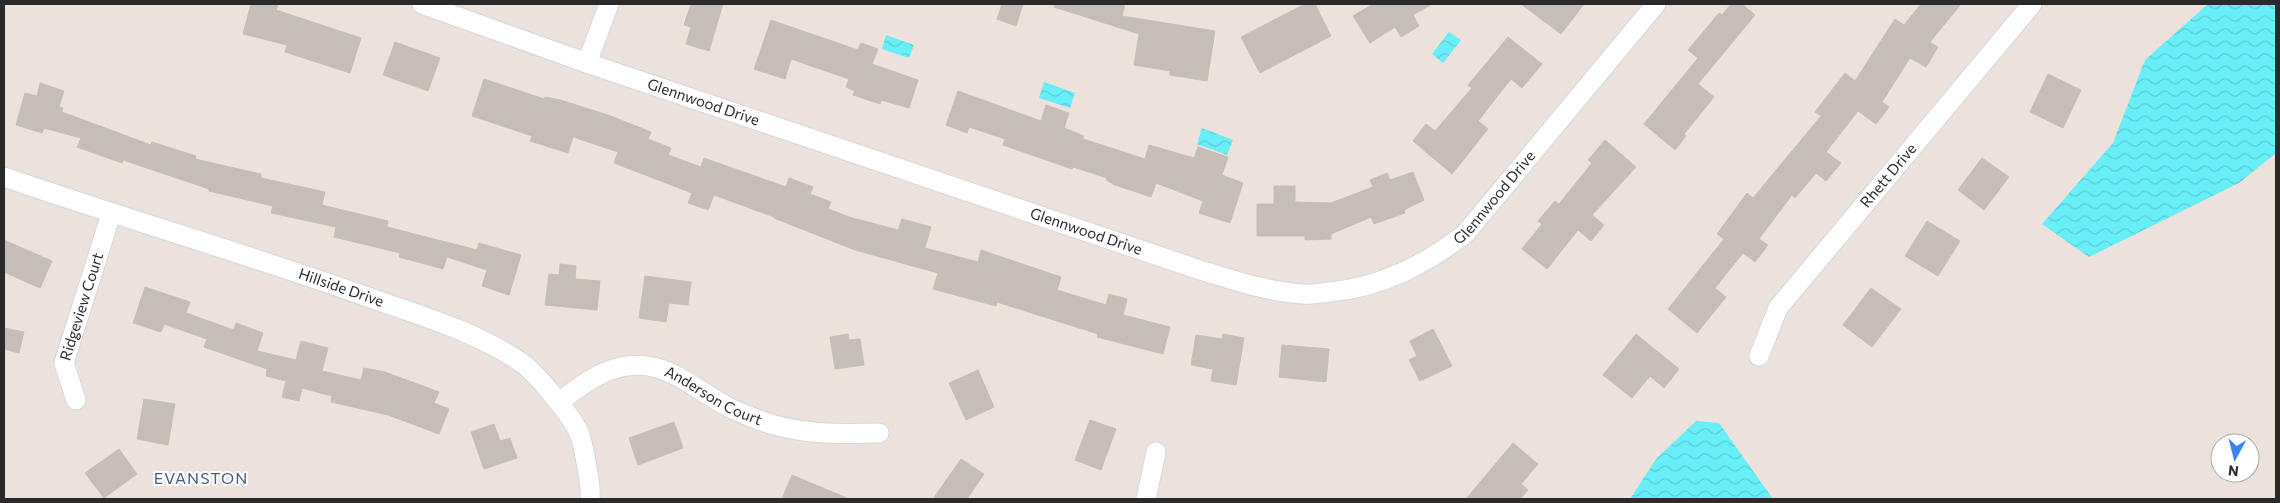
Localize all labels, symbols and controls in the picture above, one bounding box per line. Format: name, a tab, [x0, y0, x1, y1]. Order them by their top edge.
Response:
street label: Glennwood Drive	[645, 74, 762, 129]
street label: Rhett Drive	[1856, 139, 1920, 211]
street label: Glennwood Drive	[1449, 147, 1539, 248]
street label: Glennwood Drive	[1028, 203, 1145, 258]
street label: Ridgeview Court	[55, 250, 106, 363]
street label: Hillside Drive	[296, 264, 387, 310]
street label: Anderson Court	[662, 362, 765, 428]
north arrow	[2210, 433, 2260, 483]
text: N	[2227, 462, 2240, 480]
district label: EVANSTON	[154, 468, 248, 487]

